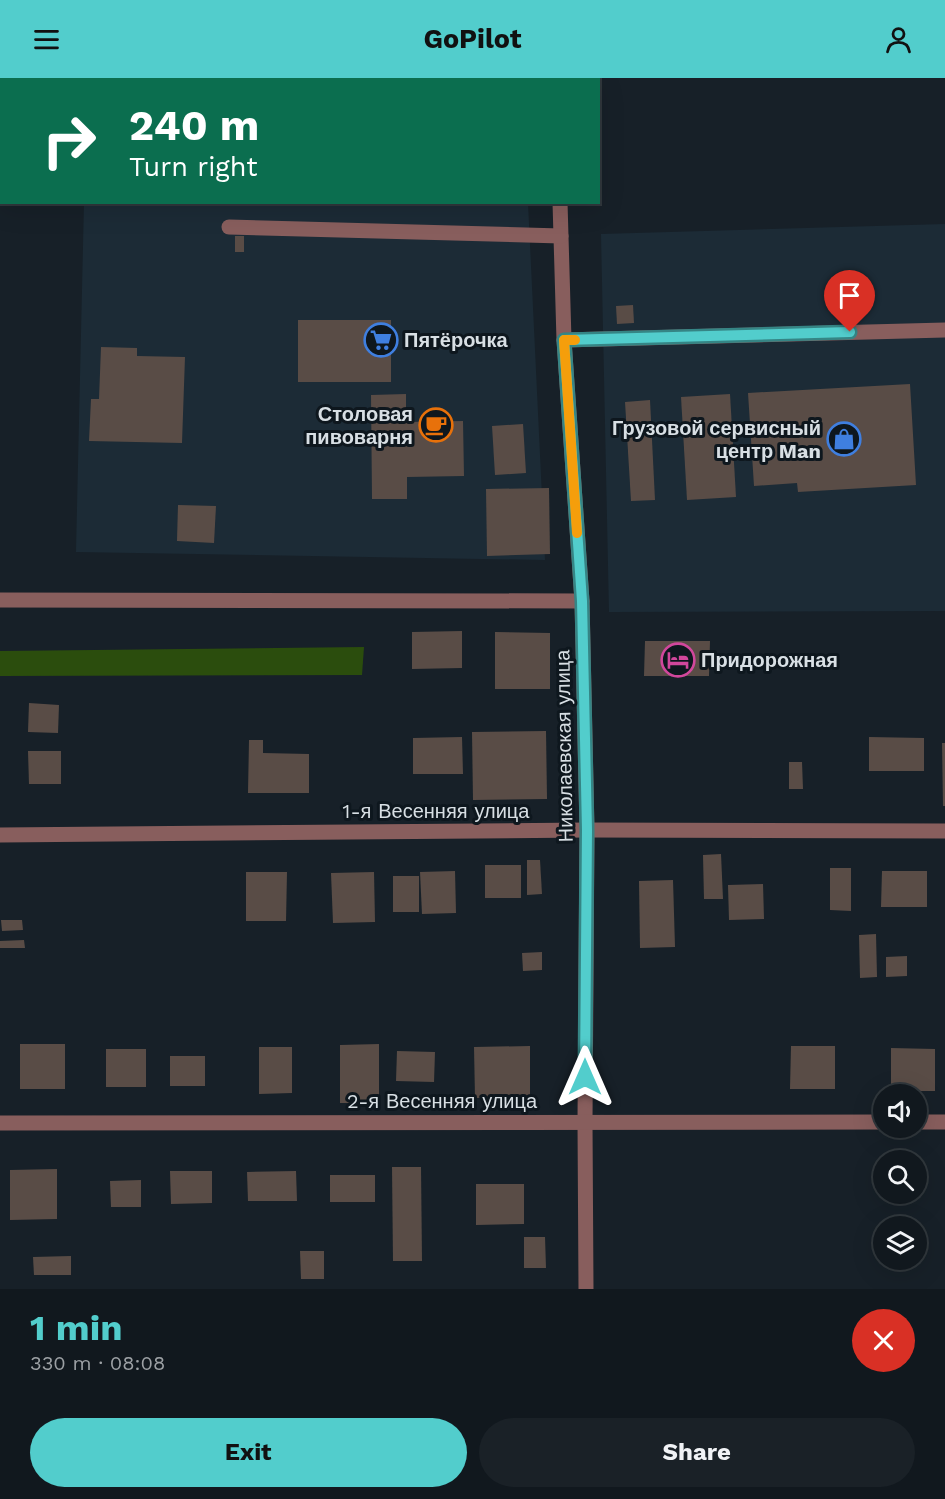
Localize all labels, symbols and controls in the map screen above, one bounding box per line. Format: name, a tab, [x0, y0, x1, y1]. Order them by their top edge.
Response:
icon: menu	[30, 23, 63, 56]
text: GoPilot	[423, 23, 522, 55]
icon: person	[882, 23, 915, 56]
text: 240 m	[129, 101, 259, 150]
icon: right	[30, 102, 108, 180]
text: Turn right	[129, 151, 258, 183]
pin	[824, 270, 875, 332]
icon: arrive	[833, 279, 866, 312]
supermarket icon: Пятёрочка	[363, 322, 399, 358]
place label: Пятёрочка	[404, 328, 509, 352]
place label: Столовая пивоварня	[305, 402, 413, 449]
cafe icon: Столовая пивоварня	[418, 407, 454, 443]
place label: Грузовой сервисный центр Man	[612, 416, 821, 463]
shop icon: Грузовой сервисный центр Man	[826, 421, 862, 457]
hotel icon: Придорожная	[660, 642, 696, 678]
place label: Придорожная	[701, 648, 838, 672]
street label: Николаевская улица	[550, 649, 578, 842]
street label: 1-я Весенняя улица	[343, 799, 530, 823]
position arrow	[553, 1045, 617, 1109]
map controls	[873, 1084, 927, 1270]
button: sound	[873, 1084, 927, 1138]
street label: 2-я Весенняя улица	[347, 1089, 538, 1113]
button: search	[873, 1150, 927, 1204]
button: layers	[873, 1216, 927, 1270]
text: 1 min	[30, 1307, 122, 1349]
button: close	[852, 1309, 915, 1372]
text: 330 m · 08:08	[30, 1351, 165, 1375]
button: Exit	[30, 1418, 467, 1487]
button: Share	[479, 1418, 915, 1487]

